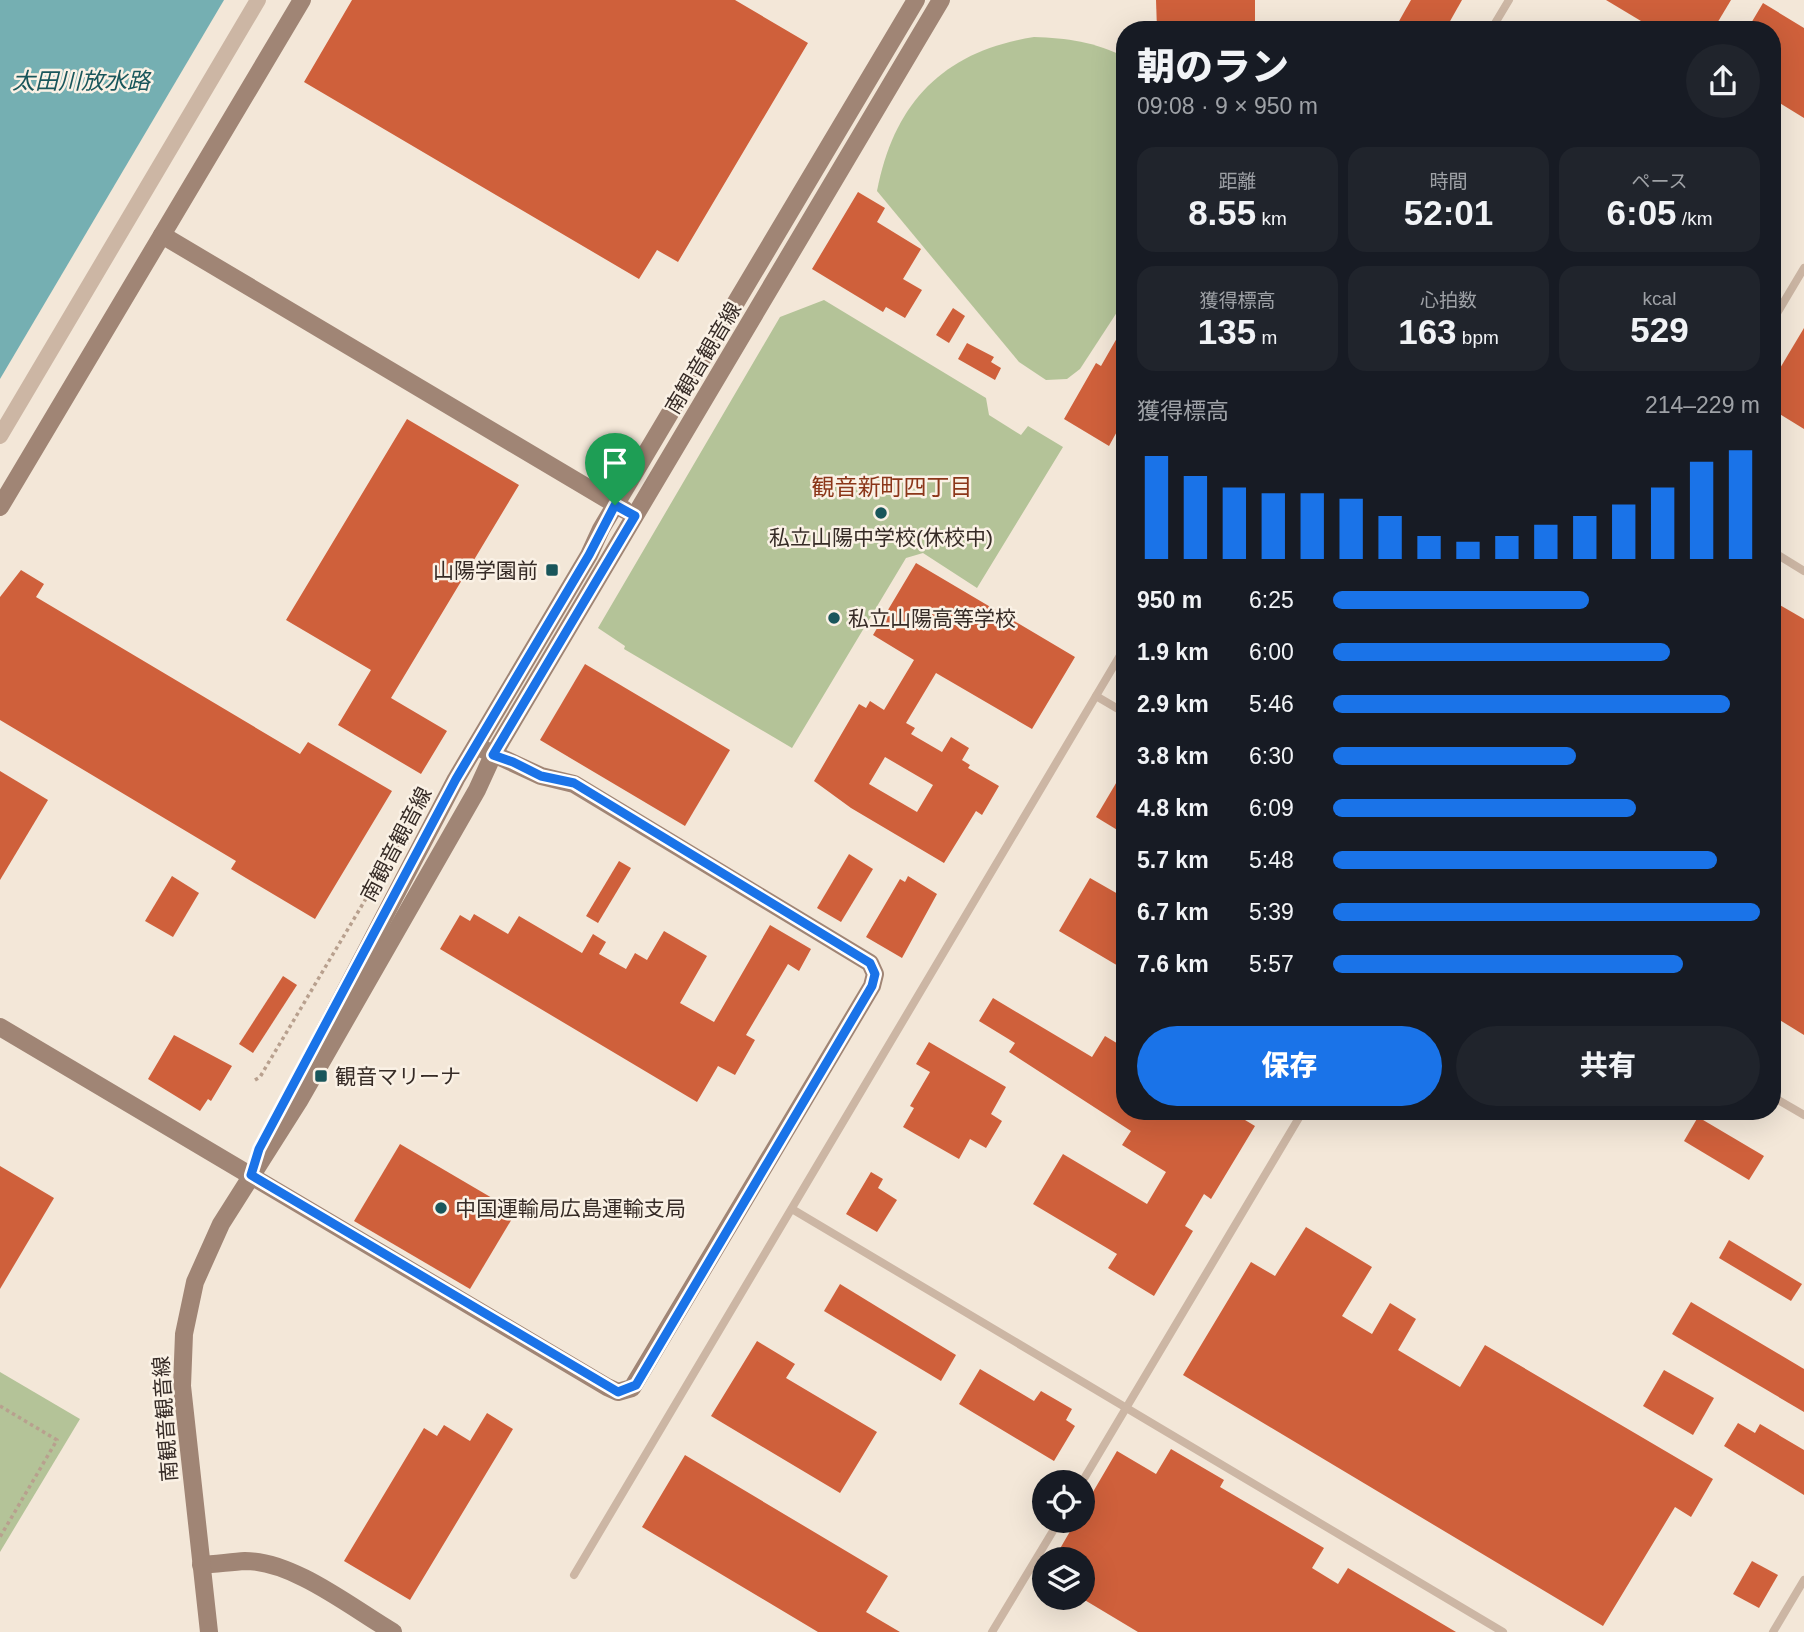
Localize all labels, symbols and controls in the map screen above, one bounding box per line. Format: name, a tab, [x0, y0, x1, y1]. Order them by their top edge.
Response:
button: share	[1686, 44, 1760, 118]
text: 朝のラン	[1137, 46, 1289, 88]
water label: 太田川放水路	[12, 68, 152, 94]
text: 09:08 · 9 × 950 m	[1137, 93, 1318, 119]
text: 距離	[1218, 171, 1257, 192]
text: 時間	[1429, 171, 1468, 192]
text: ペース	[1631, 171, 1688, 192]
text: 8.55	[1188, 193, 1256, 232]
text: 52:01	[1404, 193, 1493, 232]
text: 6:05	[1607, 193, 1677, 232]
text: km	[1256, 208, 1287, 229]
text: /km	[1677, 208, 1712, 229]
text: kcal	[1643, 288, 1676, 309]
text: 獲得標高	[1199, 290, 1276, 311]
text: 心拍数	[1420, 290, 1477, 311]
street label: 南観音観音線	[661, 298, 745, 418]
text: 529	[1630, 310, 1689, 349]
text: 135	[1198, 312, 1256, 351]
text: 163	[1398, 312, 1457, 351]
text: m	[1256, 327, 1277, 348]
text: bpm	[1457, 327, 1499, 348]
text: 214–229 m	[1645, 392, 1760, 418]
text: 獲得標高	[1137, 398, 1229, 424]
pin	[585, 433, 645, 505]
icon: arrive	[596, 444, 634, 482]
district label: 観音新町四丁目	[812, 474, 973, 500]
marker: 私立山陽中学校(休校中)	[873, 505, 889, 521]
place label: 私立山陽中学校(休校中)	[769, 526, 993, 549]
place label: 山陽学園前	[433, 559, 538, 582]
marker: 山陽学園前	[544, 562, 560, 578]
text: 950 m	[1137, 587, 1202, 613]
text: 6:25	[1249, 587, 1294, 613]
place label: 私立山陽高等学校	[848, 607, 1016, 630]
marker: 私立山陽高等学校	[826, 610, 842, 626]
text: 1.9 km	[1137, 639, 1209, 665]
text: 6:00	[1249, 639, 1294, 665]
text: 2.9 km	[1137, 691, 1209, 717]
text: 5:46	[1249, 691, 1294, 717]
text: 3.8 km	[1137, 743, 1209, 769]
text: 6:30	[1249, 743, 1294, 769]
street label: 南観音観音線	[356, 783, 436, 905]
text: 4.8 km	[1137, 795, 1209, 821]
text: 6:09	[1249, 795, 1294, 821]
text: 5.7 km	[1137, 847, 1209, 873]
text: 5:48	[1249, 847, 1294, 873]
text: 6.7 km	[1137, 899, 1209, 925]
text: 5:39	[1249, 899, 1294, 925]
text: 7.6 km	[1137, 951, 1209, 977]
text: 5:57	[1249, 951, 1294, 977]
button: 保存	[1137, 1026, 1442, 1106]
button: 共有	[1456, 1026, 1760, 1106]
place label: 観音マリーナ	[335, 1065, 461, 1088]
marker: 観音マリーナ	[313, 1068, 329, 1084]
place label: 中国運輸局広島運輸支局	[455, 1197, 686, 1220]
marker: 中国運輸局広島運輸支局	[433, 1200, 449, 1216]
street label: 南観音観音線	[149, 1355, 181, 1483]
map controls	[1032, 1470, 1095, 1610]
button: locate	[1032, 1470, 1095, 1533]
button: layers	[1032, 1547, 1095, 1610]

